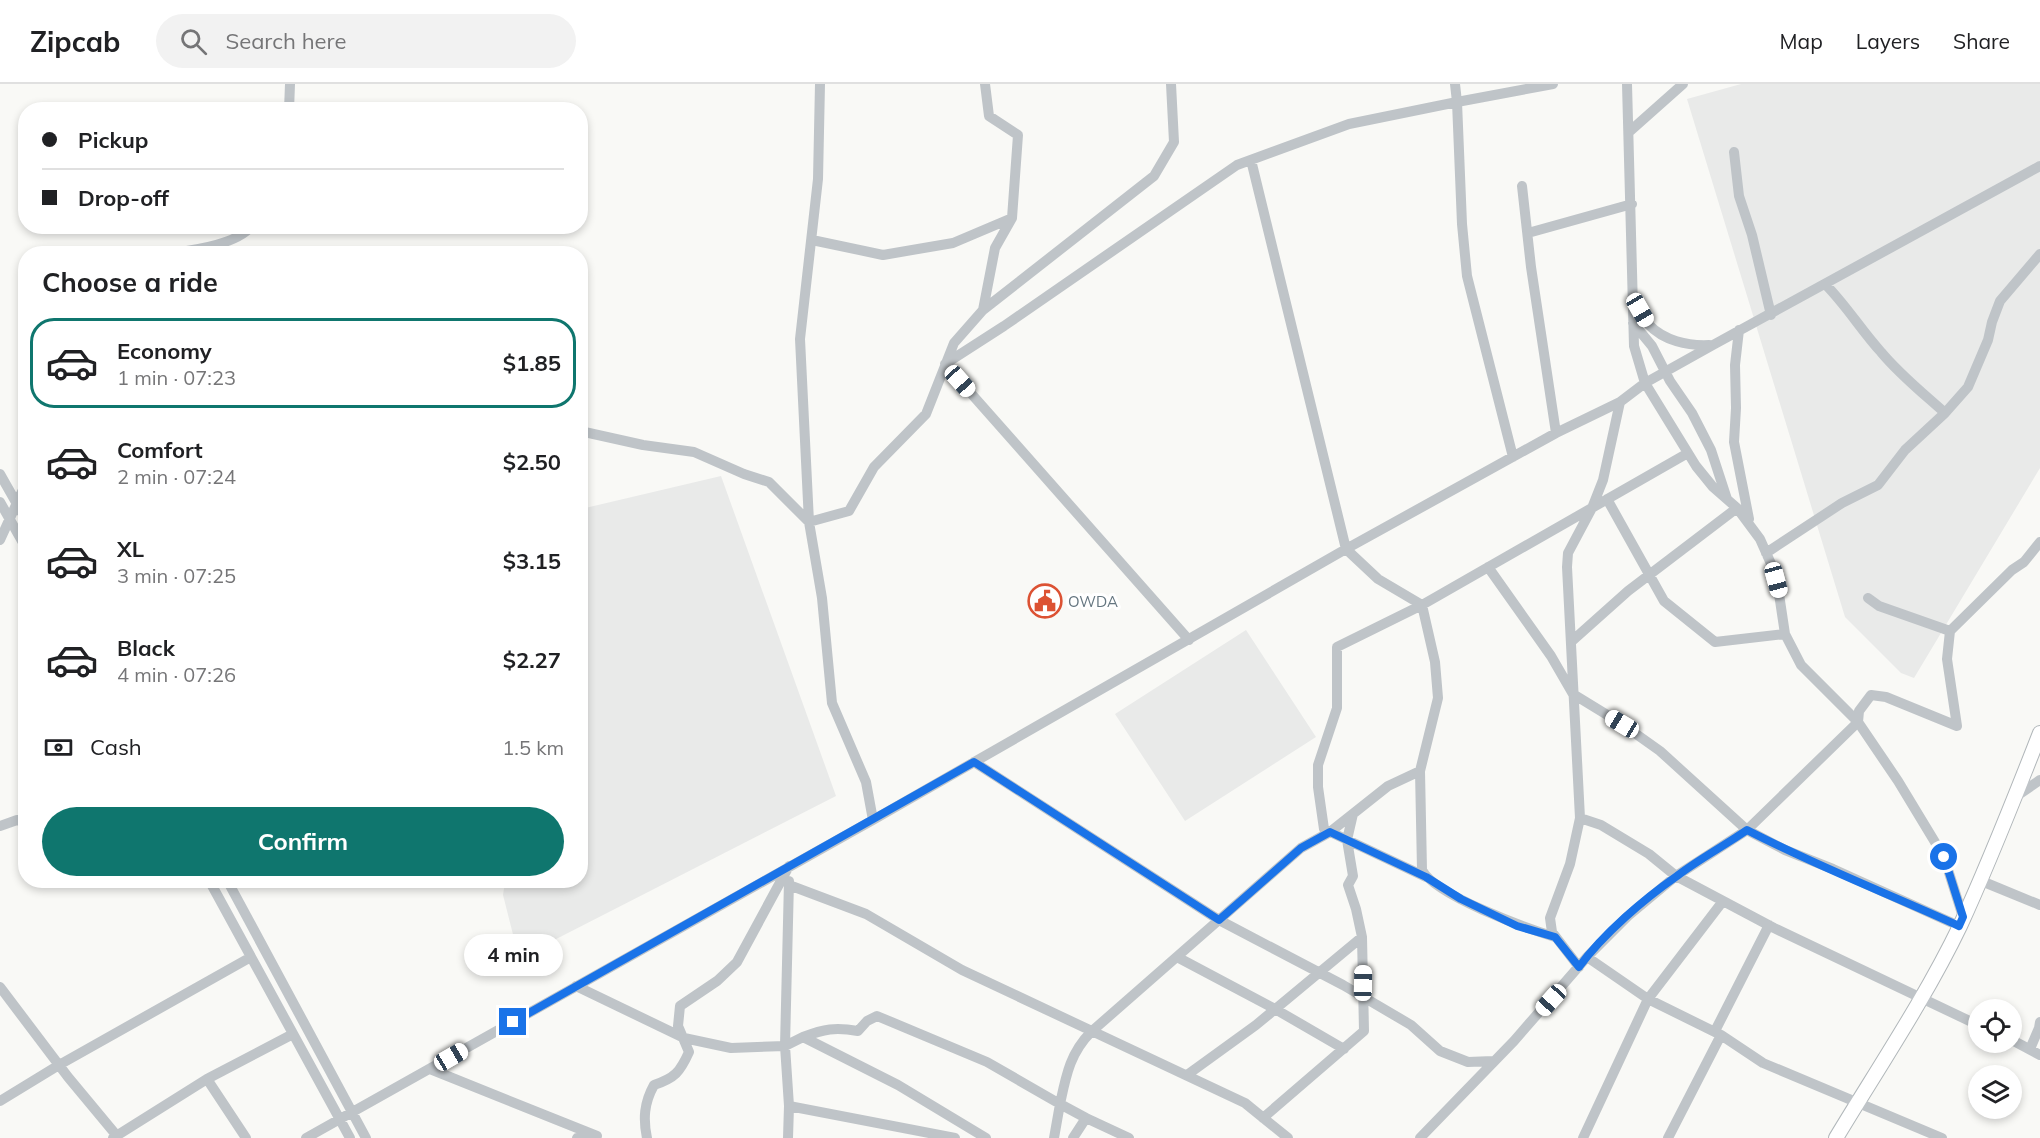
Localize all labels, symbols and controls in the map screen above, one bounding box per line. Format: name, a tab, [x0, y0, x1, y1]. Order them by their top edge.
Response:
search box	[156, 14, 576, 68]
text: Zipcab	[30, 24, 120, 59]
icon: search	[177, 25, 210, 58]
text: Search here	[225, 27, 346, 55]
text: Map	[1780, 28, 1823, 54]
text: Layers	[1856, 28, 1920, 54]
text: Share	[1953, 28, 2010, 54]
text: Pickup	[78, 126, 148, 154]
text: Drop-off	[78, 184, 169, 212]
text: Choose a ride	[42, 265, 218, 299]
car	[1623, 290, 1657, 330]
icon: car	[45, 336, 99, 390]
text: Economy	[117, 337, 212, 365]
text: $1.85	[503, 349, 561, 377]
car	[941, 362, 979, 400]
text: 1 min · 07:23	[117, 365, 236, 390]
icon: car	[45, 435, 99, 489]
text: Comfort	[117, 436, 203, 464]
text: $2.50	[503, 448, 561, 476]
text: 2 min · 07:24	[117, 464, 236, 489]
icon: car	[45, 534, 99, 588]
text: XL	[117, 535, 144, 563]
text: $3.15	[503, 547, 561, 575]
car	[1763, 560, 1789, 600]
text: 3 min · 07:25	[117, 563, 236, 588]
public building icon: OWDA	[1027, 583, 1063, 619]
place label: OWDA	[1068, 592, 1118, 611]
icon: car	[45, 633, 99, 687]
text: Black	[117, 634, 175, 662]
text: $2.27	[503, 646, 561, 674]
text: 4 min · 07:26	[117, 662, 236, 687]
car	[1602, 707, 1642, 741]
icon: cash	[42, 731, 75, 764]
text: Cash	[90, 733, 142, 761]
text: 1.5 km	[502, 735, 564, 760]
button: Confirm	[42, 807, 564, 876]
route start	[1930, 843, 1957, 870]
callout: 4 min	[464, 935, 562, 977]
text: 4 min	[487, 942, 540, 967]
car	[1354, 965, 1372, 1001]
car	[1532, 981, 1570, 1019]
map controls	[1968, 999, 2022, 1119]
button: locate	[1968, 999, 2022, 1053]
route end	[499, 1008, 526, 1035]
car	[431, 1040, 471, 1074]
button: layers	[1968, 1065, 2022, 1119]

